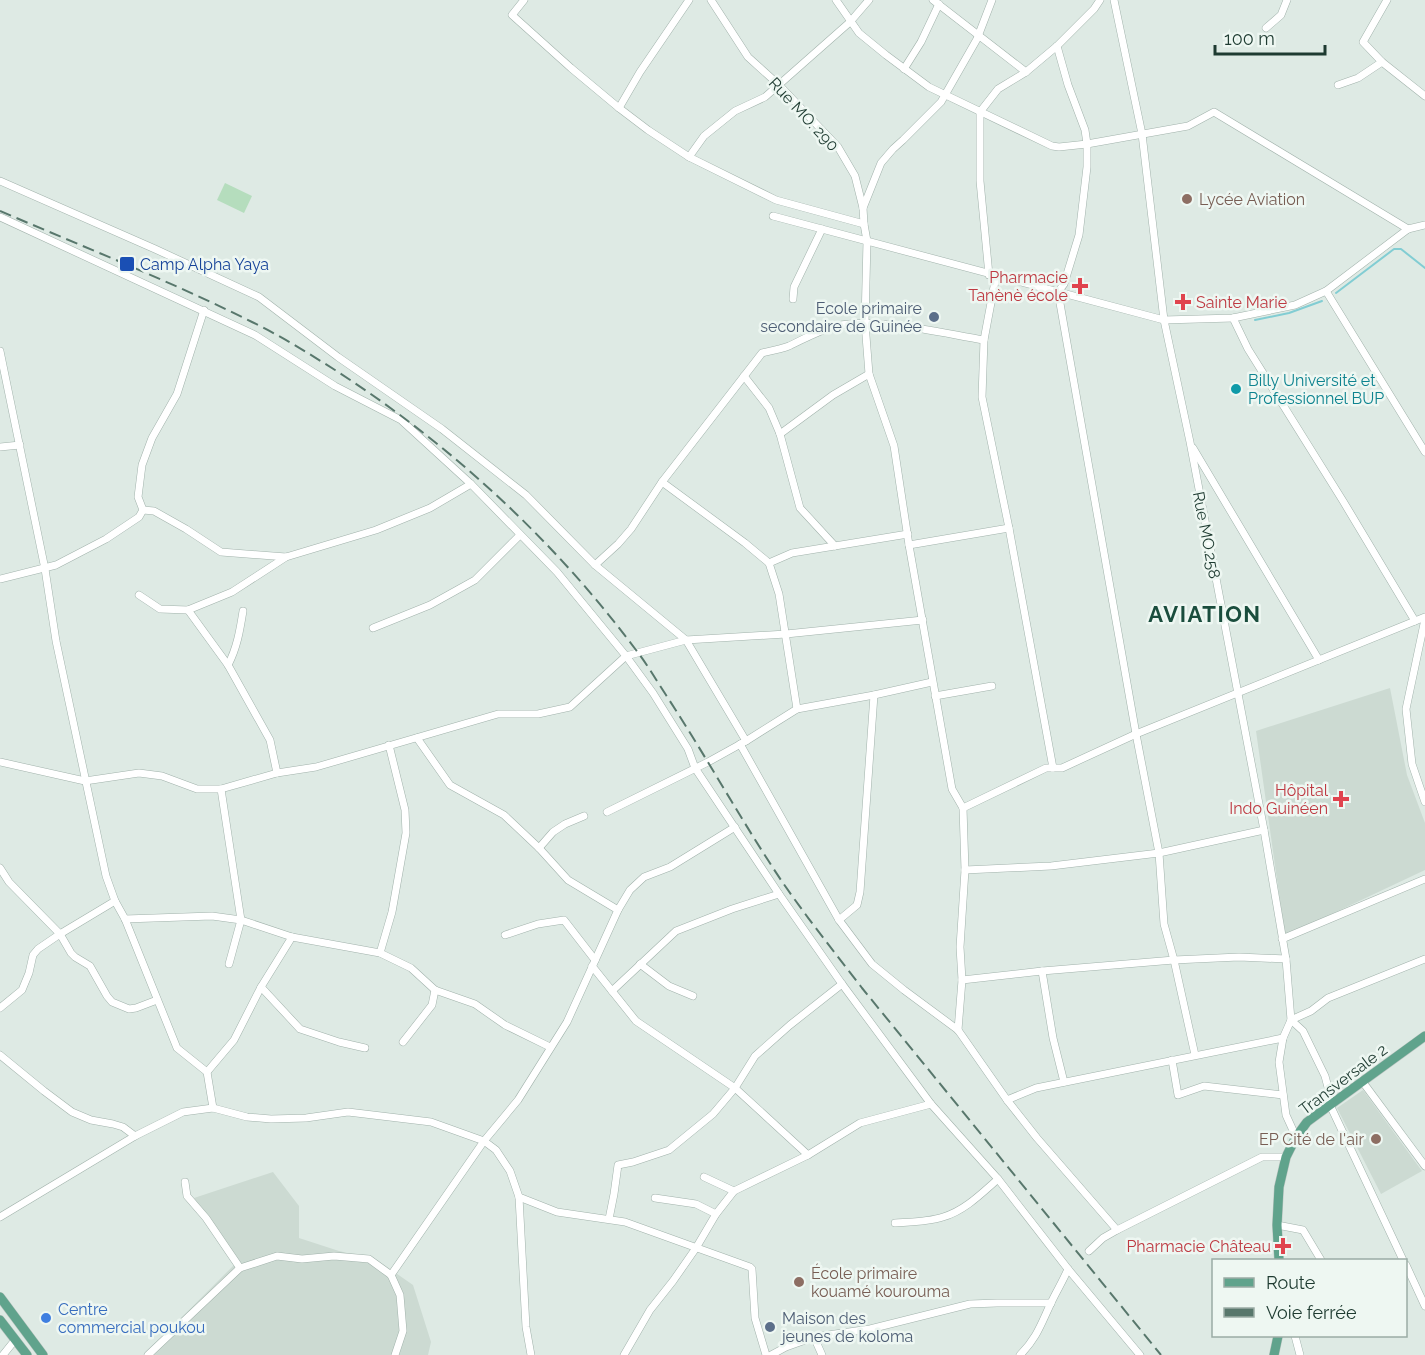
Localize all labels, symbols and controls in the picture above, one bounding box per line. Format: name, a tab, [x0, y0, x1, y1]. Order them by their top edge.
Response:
scale bar	[1215, 18, 1324, 56]
text: 100 m	[1224, 28, 1275, 49]
street label: Rue MO. 290	[765, 74, 843, 155]
place label: Lycée Aviation	[1199, 190, 1305, 209]
marker: Lycée Aviation	[1180, 192, 1194, 206]
marker: Camp Alpha Yaya	[118, 255, 136, 273]
place label: Camp Alpha Yaya	[140, 255, 269, 274]
place label: Pharmacie Tanènè école	[968, 268, 1068, 305]
marker: Pharmacie Tanènè école	[1073, 279, 1087, 293]
marker: Sainte Marie	[1174, 293, 1192, 311]
place label: Sainte Marie	[1196, 293, 1287, 312]
place label: Ecole primaire secondaire de Guinée	[760, 299, 922, 336]
marker: Ecole primaire secondaire de Guinée	[927, 310, 941, 324]
place label: Billy Université et Professionnel BUP	[1248, 371, 1384, 408]
marker: Billy Université et Professionnel BUP	[1229, 382, 1243, 396]
street label: Rue MO.258	[1189, 490, 1224, 580]
district label: AVIATION	[1148, 601, 1262, 627]
place label: Hôpital Indo Guinéen	[1229, 781, 1329, 818]
marker: Hôpital Indo Guinéen	[1332, 790, 1350, 808]
street label: Transversale 2	[1296, 1040, 1391, 1119]
place label: EP Cité de l'air	[1259, 1130, 1364, 1149]
marker: EP Cité de l'air	[1369, 1132, 1383, 1146]
place label: Pharmacie Château	[1126, 1237, 1271, 1256]
marker: Pharmacie Château	[1276, 1239, 1290, 1253]
legend	[1212, 1259, 1407, 1337]
place label: École primaire kouamé kourouma	[811, 1263, 950, 1301]
text: Route	[1266, 1272, 1316, 1293]
marker: École primaire kouamé kourouma	[792, 1275, 806, 1289]
place label: Centre commercial poukou	[58, 1300, 205, 1337]
text: Voie ferrée	[1266, 1302, 1357, 1323]
place label: Maison des jeunes de koloma	[780, 1309, 913, 1346]
marker: Centre commercial poukou	[39, 1311, 53, 1325]
marker: Maison des jeunes de koloma	[763, 1320, 777, 1334]

